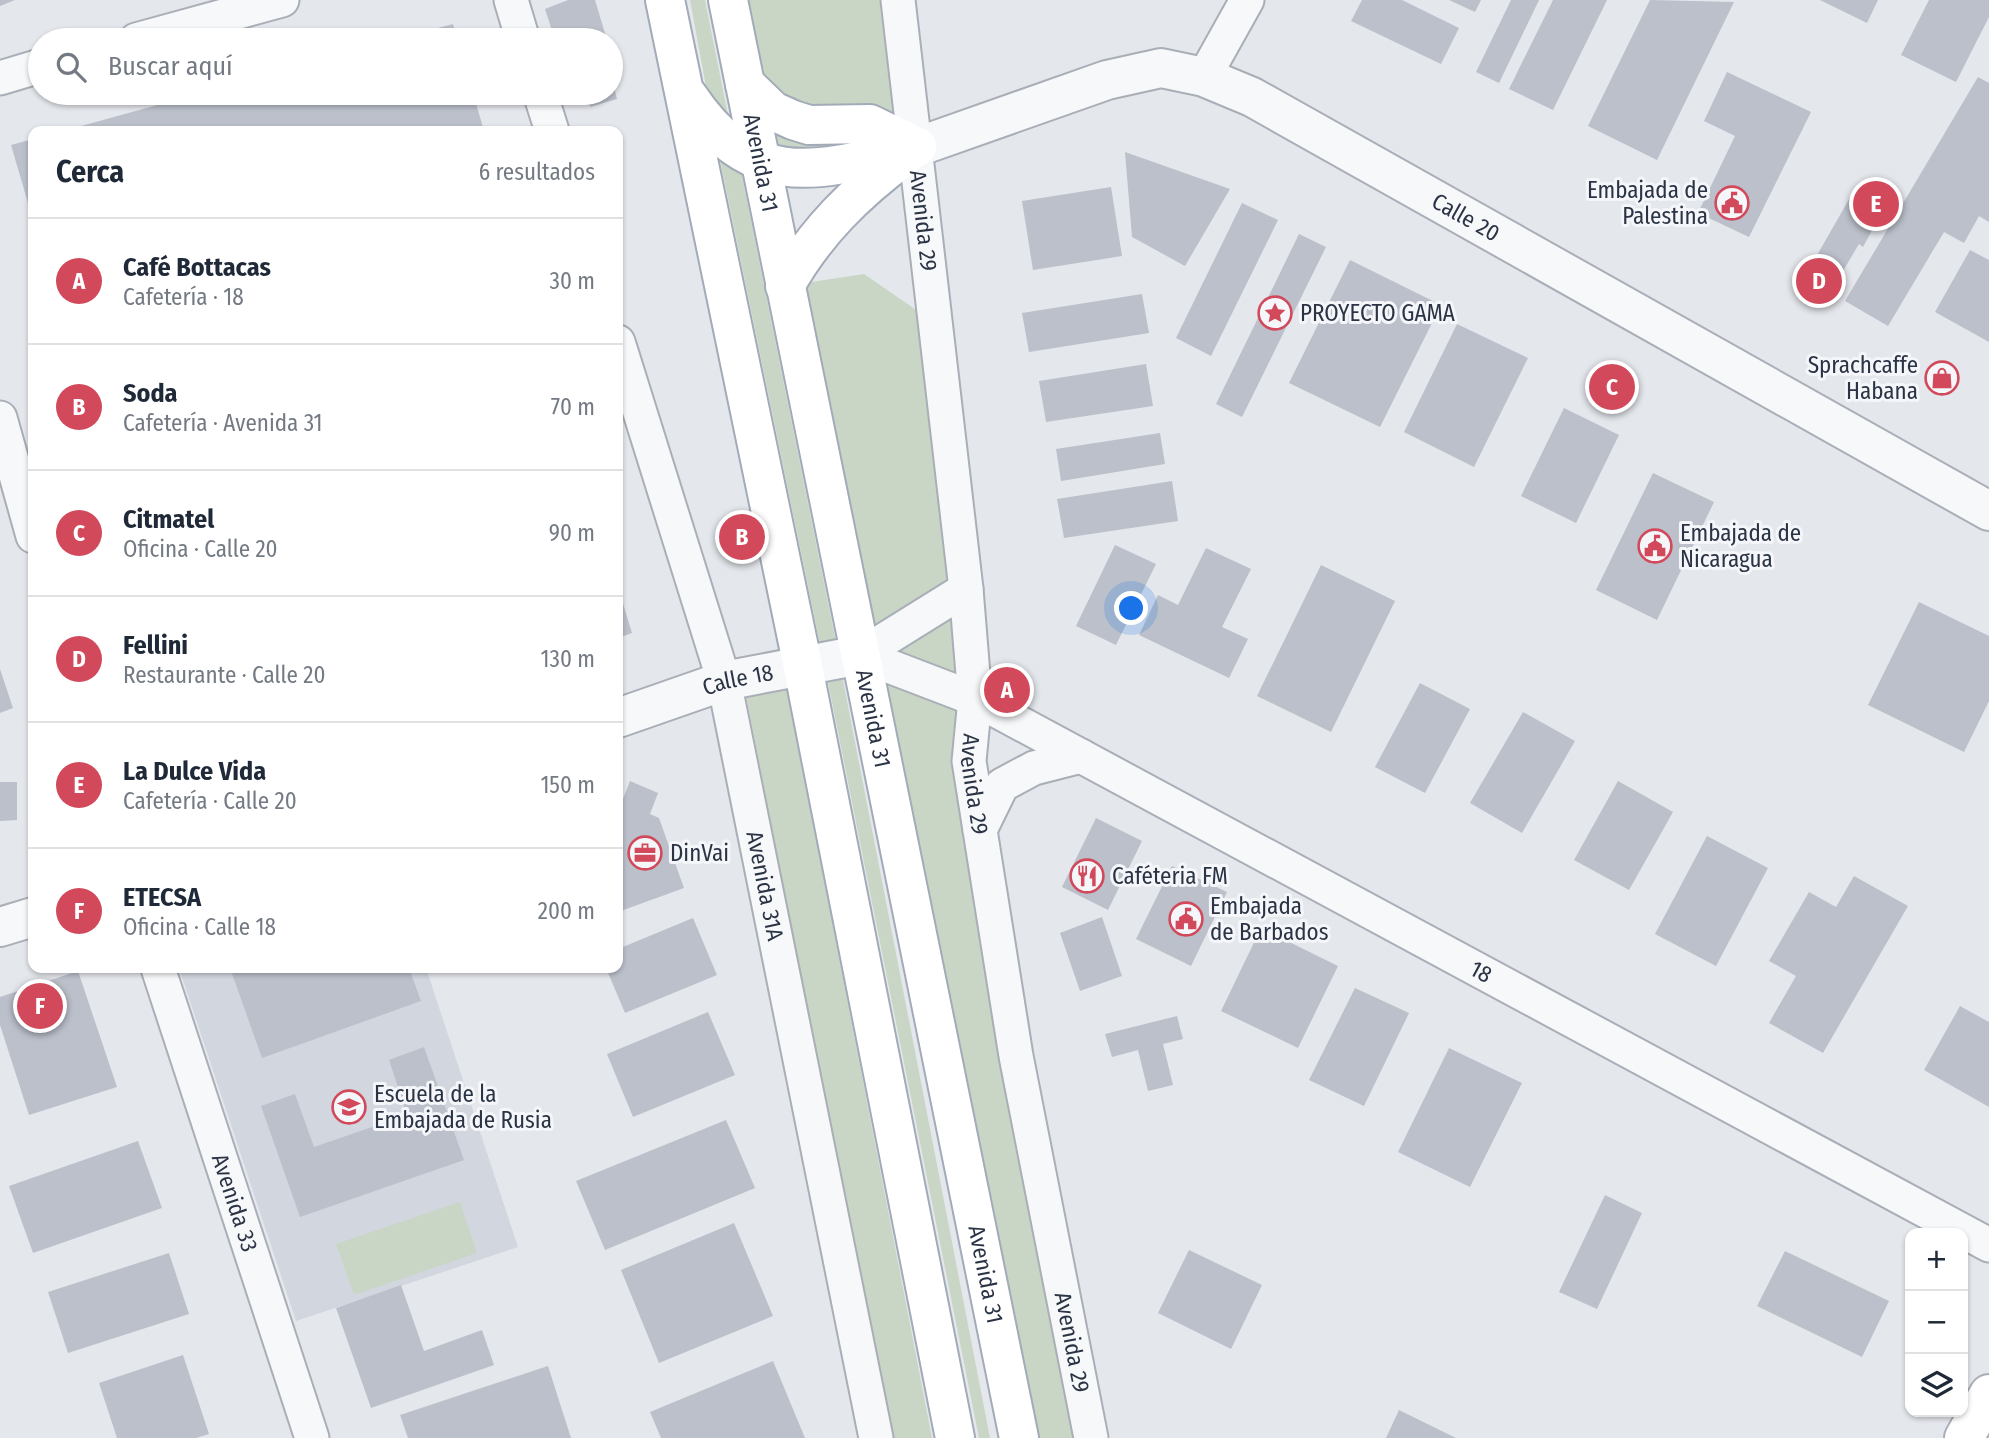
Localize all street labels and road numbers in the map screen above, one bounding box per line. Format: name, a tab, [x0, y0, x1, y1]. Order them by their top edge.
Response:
street label: Avenida 31	[737, 111, 785, 214]
street label: Avenida 29	[904, 168, 943, 273]
street label: Calle 20	[1427, 187, 1505, 247]
street label: Calle 18	[698, 658, 775, 702]
street label: Avenida 31	[850, 667, 897, 770]
street label: Avenida 29	[954, 732, 995, 837]
street label: Avenida 31A	[740, 828, 790, 943]
street label: 18	[1466, 954, 1497, 989]
street label: Avenida 33	[206, 1150, 264, 1255]
street label: Avenida 31	[962, 1223, 1009, 1326]
street label: Avenida 29	[1049, 1290, 1096, 1395]

